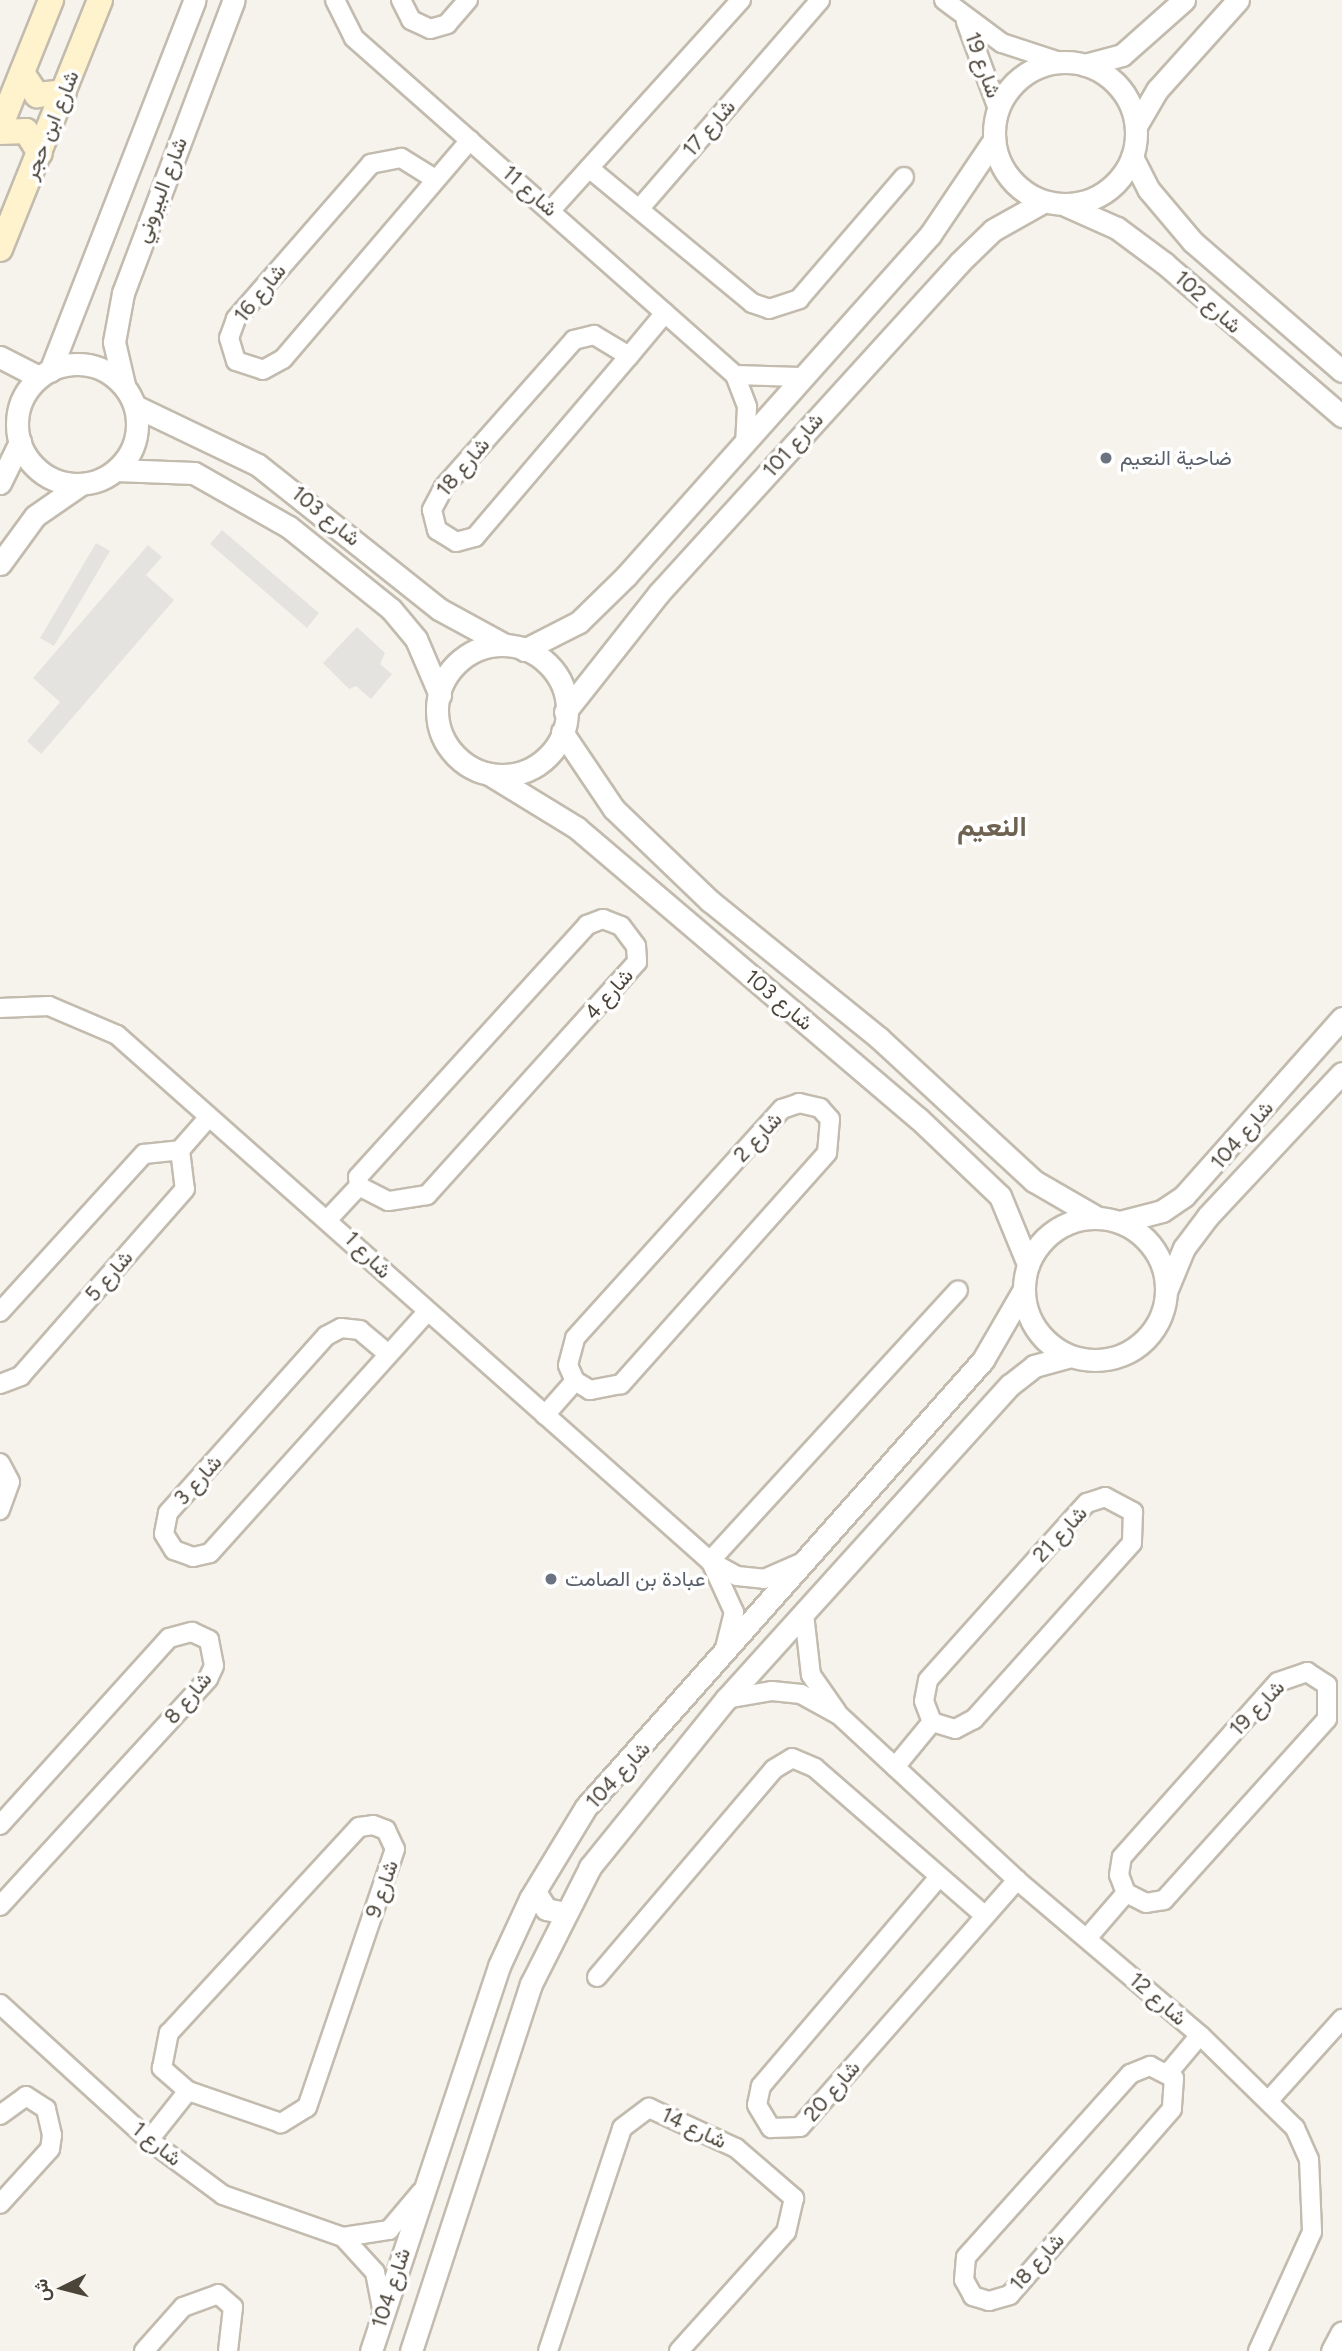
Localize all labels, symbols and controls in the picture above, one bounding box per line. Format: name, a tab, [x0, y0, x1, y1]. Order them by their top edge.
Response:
street label: شارع 19	[960, 29, 1006, 101]
street label: شارع ابن حجر	[18, 67, 84, 183]
street label: شارع 17	[677, 94, 741, 162]
street label: شارع البيروني	[129, 134, 193, 246]
street label: شارع 11	[497, 160, 563, 222]
street label: شارع 16	[229, 259, 291, 327]
street label: شارع 102	[1169, 265, 1247, 339]
street label: شارع 101	[757, 408, 829, 482]
street label: شارع 18	[431, 432, 495, 502]
place label: ضاحية النعيم	[1120, 445, 1232, 471]
marker: ضاحية النعيم	[1098, 450, 1114, 466]
street label: شارع 103	[287, 481, 365, 551]
district label: النعيم	[957, 809, 1027, 843]
street label: شارع 4	[579, 963, 639, 1025]
street label: شارع 103	[740, 964, 818, 1036]
street label: شارع 104	[1205, 1096, 1279, 1174]
street label: شارع 2	[729, 1107, 787, 1167]
street label: شارع 1	[339, 1226, 397, 1284]
street label: شارع 5	[80, 1245, 138, 1307]
street label: شارع 3	[169, 1450, 227, 1510]
street label: شارع 21	[1028, 1501, 1092, 1567]
place label: عبادة بن الصامت	[565, 1566, 705, 1592]
marker: عبادة بن الصامت	[543, 1571, 559, 1587]
street label: شارع 8	[159, 1667, 217, 1729]
street label: شارع 19	[1224, 1675, 1290, 1741]
street label: شارع 104	[581, 1736, 655, 1814]
street label: شارع 9	[360, 1857, 404, 1921]
street label: شارع 12	[1124, 1967, 1192, 2031]
street label: شارع 20	[799, 2055, 865, 2127]
street label: شارع 14	[657, 2102, 731, 2154]
street label: شارع 1	[127, 2117, 187, 2171]
street label: شارع 18	[1005, 2228, 1069, 2296]
street label: شارع 104	[366, 2245, 416, 2331]
north arrow	[28, 2253, 98, 2323]
text: ش	[29, 2278, 54, 2303]

